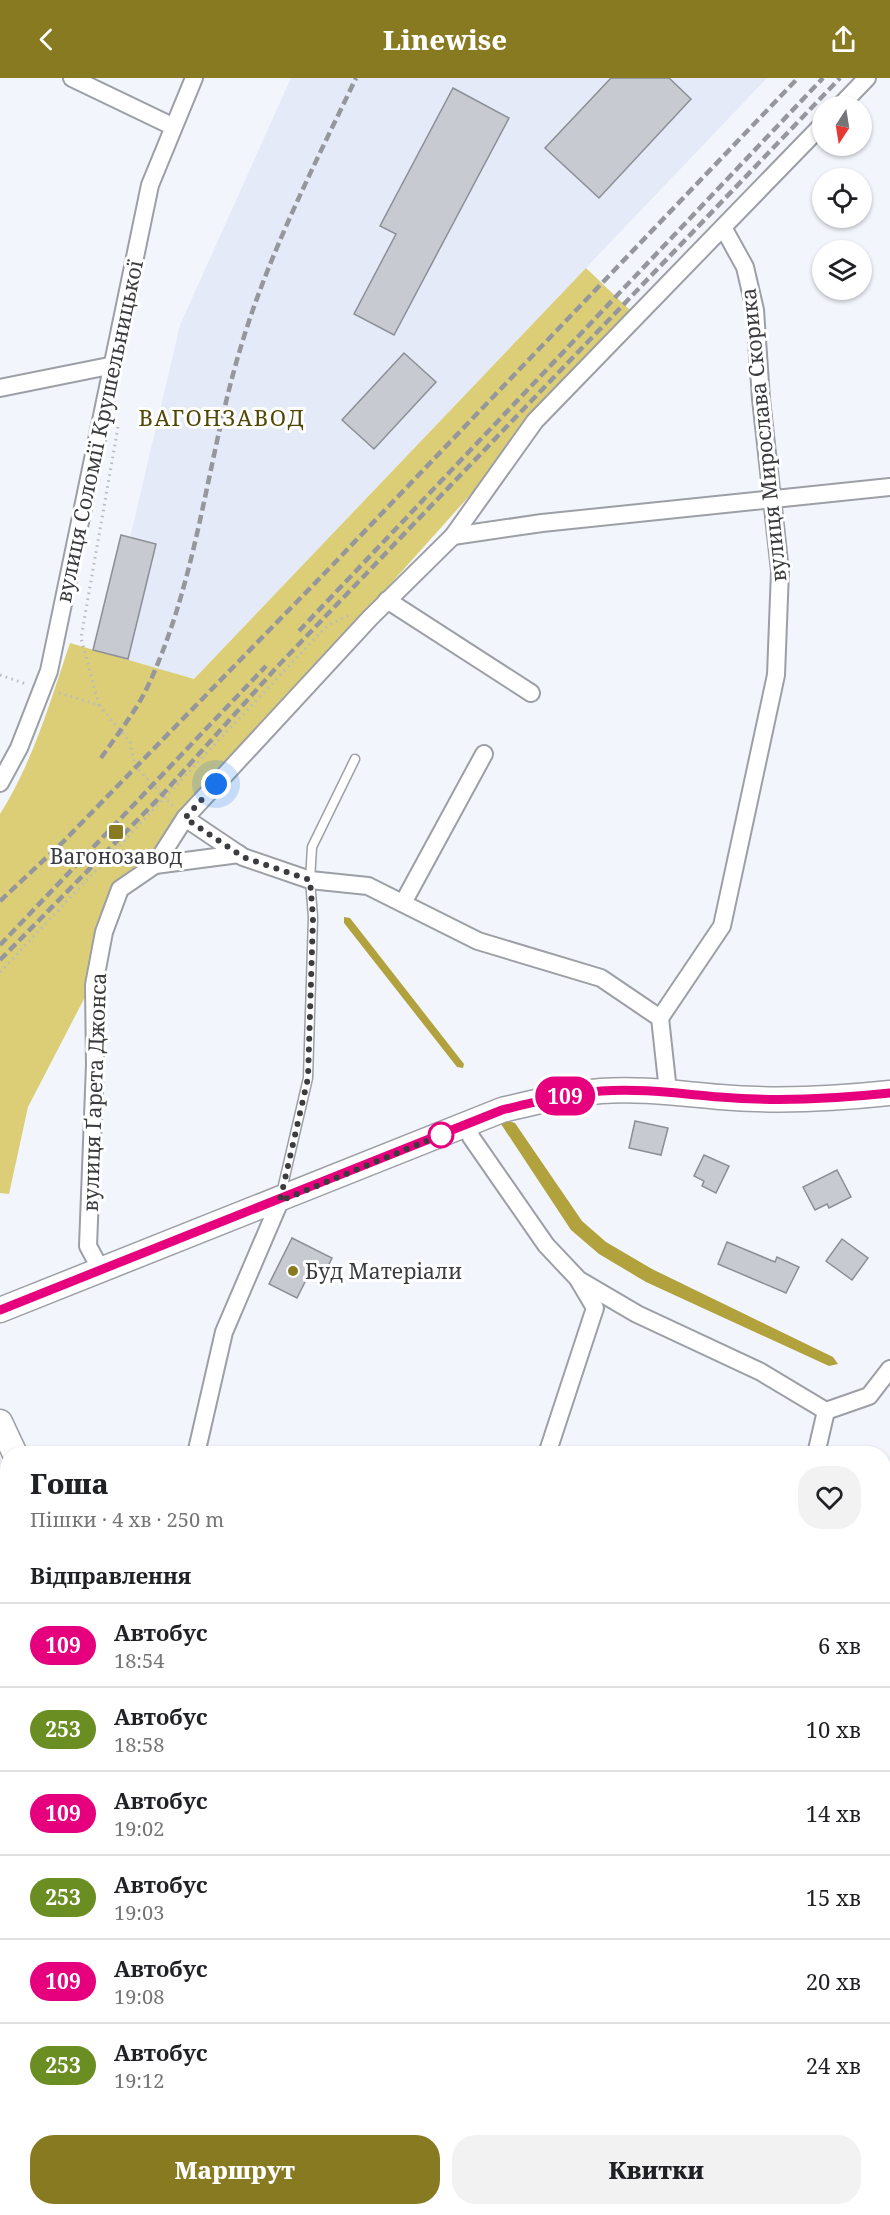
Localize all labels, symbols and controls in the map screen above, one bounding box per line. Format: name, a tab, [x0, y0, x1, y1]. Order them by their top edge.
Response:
text: Linewise	[383, 21, 507, 58]
icon: back	[30, 23, 63, 56]
icon: share	[827, 23, 860, 56]
north arrow	[812, 96, 872, 156]
map controls	[812, 96, 872, 300]
button: locate	[812, 168, 872, 228]
button: layers	[812, 240, 872, 300]
street label: вулиця Соломії Крушельницької	[49, 257, 149, 605]
street label: вулиця Мирослава Скорика	[734, 287, 792, 583]
district label: ВАГОНЗАВОД	[139, 402, 305, 432]
your location	[201, 769, 231, 799]
marker: Вагонозавод	[107, 823, 125, 841]
place label: Вагонозавод	[50, 842, 182, 870]
street label: вулиця Ґарета Джонса	[76, 972, 112, 1212]
line badge: 109	[530, 1076, 600, 1116]
text: 109	[547, 1082, 583, 1110]
unlabelled marker	[428, 1122, 454, 1148]
place label: Буд Матерiали	[305, 1257, 462, 1285]
marker: Буд Матерiали	[286, 1264, 300, 1278]
text: Гоша	[30, 1464, 109, 1502]
button: heart	[798, 1466, 861, 1529]
text: Пішки · 4 хв · 250 m	[30, 1506, 224, 1533]
text: Відправлення	[30, 1560, 191, 1590]
text: Автобус	[114, 1617, 207, 1647]
text: 6 хв	[818, 1630, 861, 1660]
text: 109	[45, 1631, 81, 1659]
text: 18:54	[114, 1647, 164, 1674]
text: Автобус	[114, 1701, 207, 1731]
text: 10 хв	[806, 1714, 861, 1744]
text: 253	[45, 1715, 81, 1743]
text: 18:58	[114, 1731, 164, 1758]
text: Автобус	[114, 1785, 207, 1815]
text: 14 хв	[806, 1798, 861, 1828]
text: 109	[45, 1799, 81, 1827]
text: 19:02	[114, 1815, 164, 1842]
text: Автобус	[114, 1869, 207, 1899]
text: 15 хв	[806, 1882, 861, 1912]
text: 253	[45, 1883, 81, 1911]
text: 19:03	[114, 1899, 164, 1926]
text: Автобус	[114, 1953, 207, 1983]
text: 20 хв	[806, 1966, 861, 1996]
text: 109	[45, 1967, 81, 1995]
text: 19:08	[114, 1983, 164, 2010]
text: Автобус	[114, 2037, 207, 2067]
text: 24 хв	[806, 2050, 861, 2080]
text: 253	[45, 2051, 81, 2079]
text: 19:12	[114, 2067, 164, 2094]
button: Маршрут	[30, 2135, 440, 2204]
button: Квитки	[452, 2135, 861, 2204]

